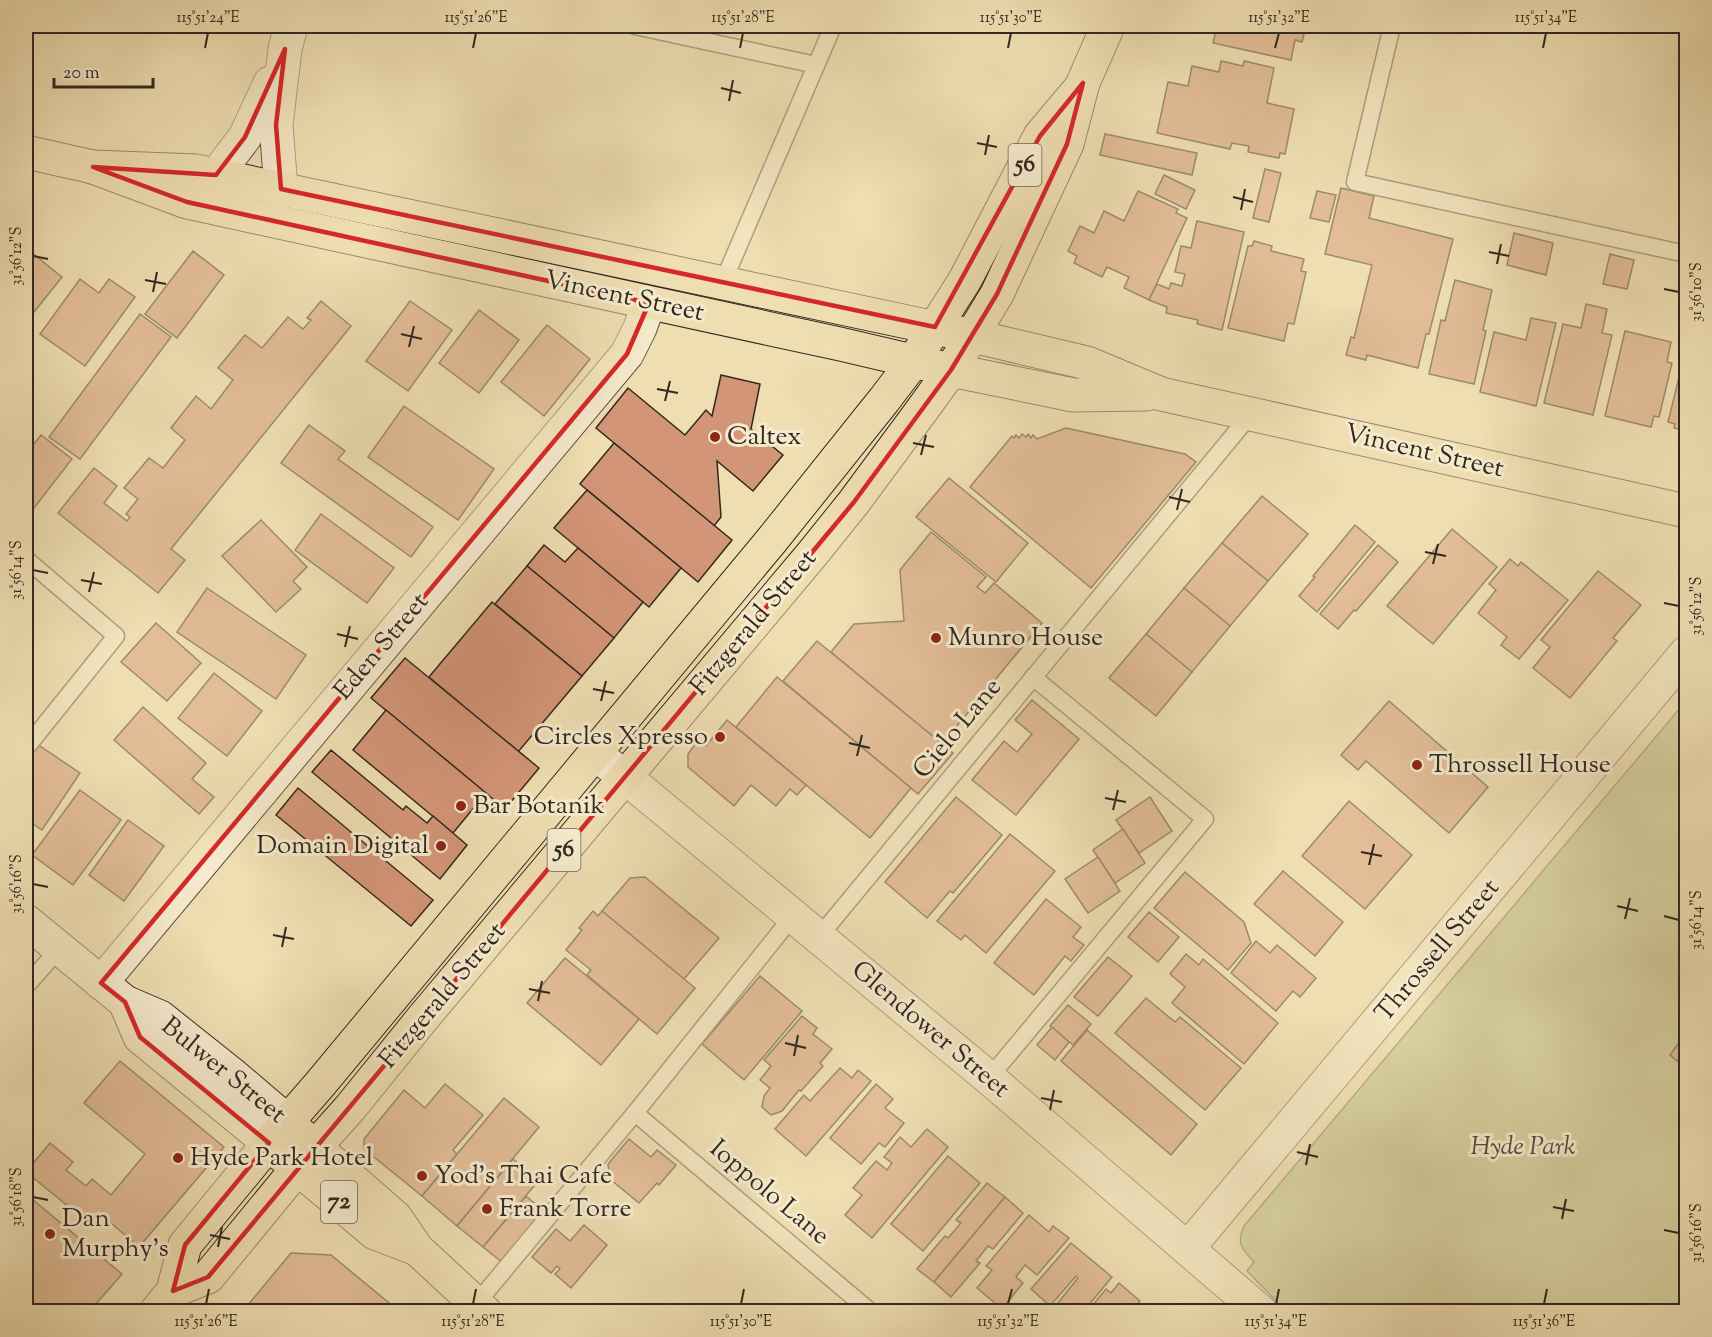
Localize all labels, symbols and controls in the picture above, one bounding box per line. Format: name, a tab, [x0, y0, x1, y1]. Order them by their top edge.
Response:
text: 115°51'24"E	[176, 8, 240, 29]
text: 115°51'26"E	[444, 8, 508, 29]
text: 115°51'28"E	[711, 8, 775, 29]
text: 115°51'30"E	[980, 8, 1042, 29]
text: 115°51'32"E	[1248, 8, 1310, 29]
text: 115°51'34"E	[1515, 8, 1577, 29]
scale bar	[54, 51, 153, 89]
text: 20 m	[63, 61, 100, 87]
road number: 56	[1008, 144, 1042, 186]
text: 31°56'12"S	[7, 227, 28, 285]
street label: Vincent Street	[541, 262, 707, 332]
text: 31°56'10"S	[1687, 262, 1708, 322]
street label: Vincent Street	[1341, 416, 1507, 488]
place label: Caltex	[727, 419, 802, 456]
marker: Caltex	[708, 430, 722, 444]
text: 31°56'14"S	[7, 540, 28, 600]
street label: Fitzgerald Street	[682, 542, 826, 704]
text: 31°56'12"S	[1687, 577, 1708, 635]
street label: Eden Street	[326, 585, 438, 709]
place label: Munro House	[948, 620, 1103, 657]
marker: Munro House	[929, 631, 943, 645]
street label: Cielo Lane	[905, 671, 1011, 787]
place label: Circles Xpresso	[534, 719, 708, 756]
marker: Circles Xpresso	[713, 730, 727, 744]
place label: Throssell House	[1429, 747, 1611, 784]
marker: Throssell House	[1410, 758, 1424, 772]
place label: Bar Botanik	[473, 788, 605, 825]
marker: Bar Botanik	[454, 799, 468, 813]
place label: Domain Digital	[256, 828, 429, 865]
road number: 56	[548, 829, 580, 871]
marker: Domain Digital	[434, 839, 448, 853]
text: 31°56'16"S	[7, 854, 28, 914]
street label: Throssell Street	[1367, 871, 1509, 1031]
text: 31°56'14"S	[1687, 890, 1708, 950]
street label: Fitzgerald Street	[371, 915, 515, 1077]
street label: Glendower Street	[843, 953, 1017, 1107]
street label: Bulwer Street	[152, 1009, 294, 1133]
park label: Hyde Park	[1470, 1129, 1576, 1166]
street label: Ioppolo Lane	[701, 1132, 837, 1254]
place label: Hyde Park Hotel	[190, 1140, 373, 1177]
marker: Hyde Park Hotel	[171, 1151, 185, 1165]
place label: Yod's Thai Cafe	[434, 1158, 612, 1195]
text: 31°56'18"S	[7, 1167, 28, 1227]
marker: Yod's Thai Cafe	[415, 1169, 429, 1183]
road number: 72	[321, 1181, 357, 1223]
place label: Frank Torre	[499, 1191, 632, 1228]
place label: Dan Murphy's	[62, 1201, 169, 1268]
marker: Frank Torre	[480, 1202, 494, 1216]
text: 31°56'16"S	[1687, 1203, 1708, 1263]
marker: Dan Murphy's	[43, 1227, 57, 1241]
text: 115°51'26"E	[174, 1312, 238, 1333]
text: 115°51'28"E	[441, 1312, 505, 1333]
text: 115°51'30"E	[710, 1312, 772, 1333]
text: 115°51'32"E	[977, 1312, 1039, 1333]
text: 115°51'34"E	[1245, 1312, 1307, 1333]
text: 115°51'36"E	[1513, 1312, 1575, 1333]

